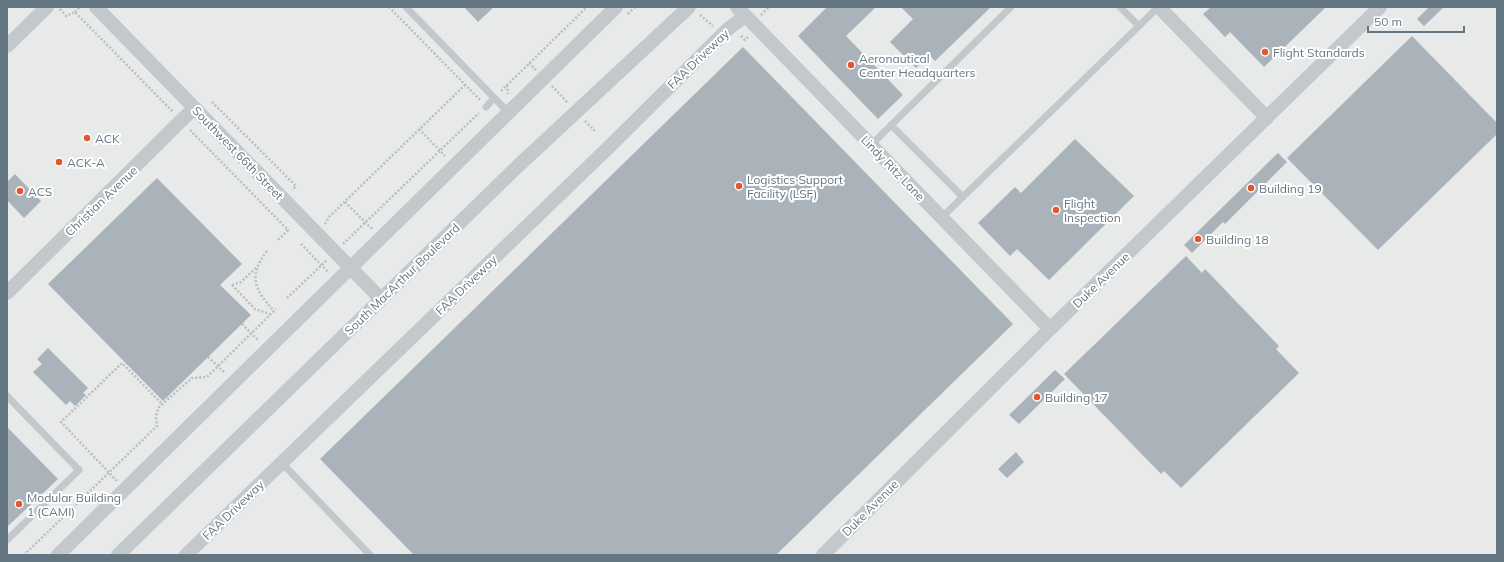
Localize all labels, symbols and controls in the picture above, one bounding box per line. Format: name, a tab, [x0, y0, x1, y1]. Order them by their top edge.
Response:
scale bar	[1368, 8, 1464, 34]
text: 50 m	[1374, 14, 1402, 29]
street label: FAA Driveway	[664, 26, 732, 92]
place label: Flight Standards	[1273, 45, 1365, 60]
marker: Flight Standards	[1260, 47, 1270, 57]
place label: Aeronautical Center Headquarters	[859, 51, 976, 80]
marker: Aeronautical Center Headquarters	[846, 60, 856, 70]
street label: Southwest 66th Street	[189, 103, 287, 203]
place label: ACK	[95, 131, 120, 146]
street label: Lindy Ritz Lane	[858, 132, 928, 204]
marker: ACK	[82, 133, 92, 143]
place label: ACK-A	[67, 155, 105, 170]
marker: ACK-A	[54, 157, 64, 167]
street label: Christian Avenue	[62, 163, 140, 239]
place label: Logistics Support Facility (LSF)	[747, 172, 843, 201]
marker: Logistics Support Facility (LSF)	[734, 181, 744, 191]
place label: Building 19	[1259, 181, 1322, 196]
marker: Building 19	[1246, 183, 1256, 193]
place label: ACS	[28, 184, 52, 199]
marker: ACS	[15, 186, 25, 196]
place label: Flight Inspection	[1064, 196, 1121, 225]
marker: Flight Inspection	[1051, 205, 1061, 215]
street label: South MacArthur Boulevard	[341, 220, 463, 338]
place label: Building 18	[1206, 232, 1269, 247]
marker: Building 18	[1193, 234, 1203, 244]
street label: Duke Avenue	[1069, 249, 1133, 311]
street label: FAA Driveway	[432, 252, 500, 318]
place label: Building 17	[1045, 390, 1108, 405]
marker: Building 17	[1032, 392, 1042, 402]
street label: FAA Driveway	[199, 477, 267, 543]
street label: Duke Avenue	[839, 477, 901, 539]
place label: Modular Building 1 (CAMI)	[27, 490, 121, 519]
marker: Modular Building 1 (CAMI)	[14, 499, 24, 509]

